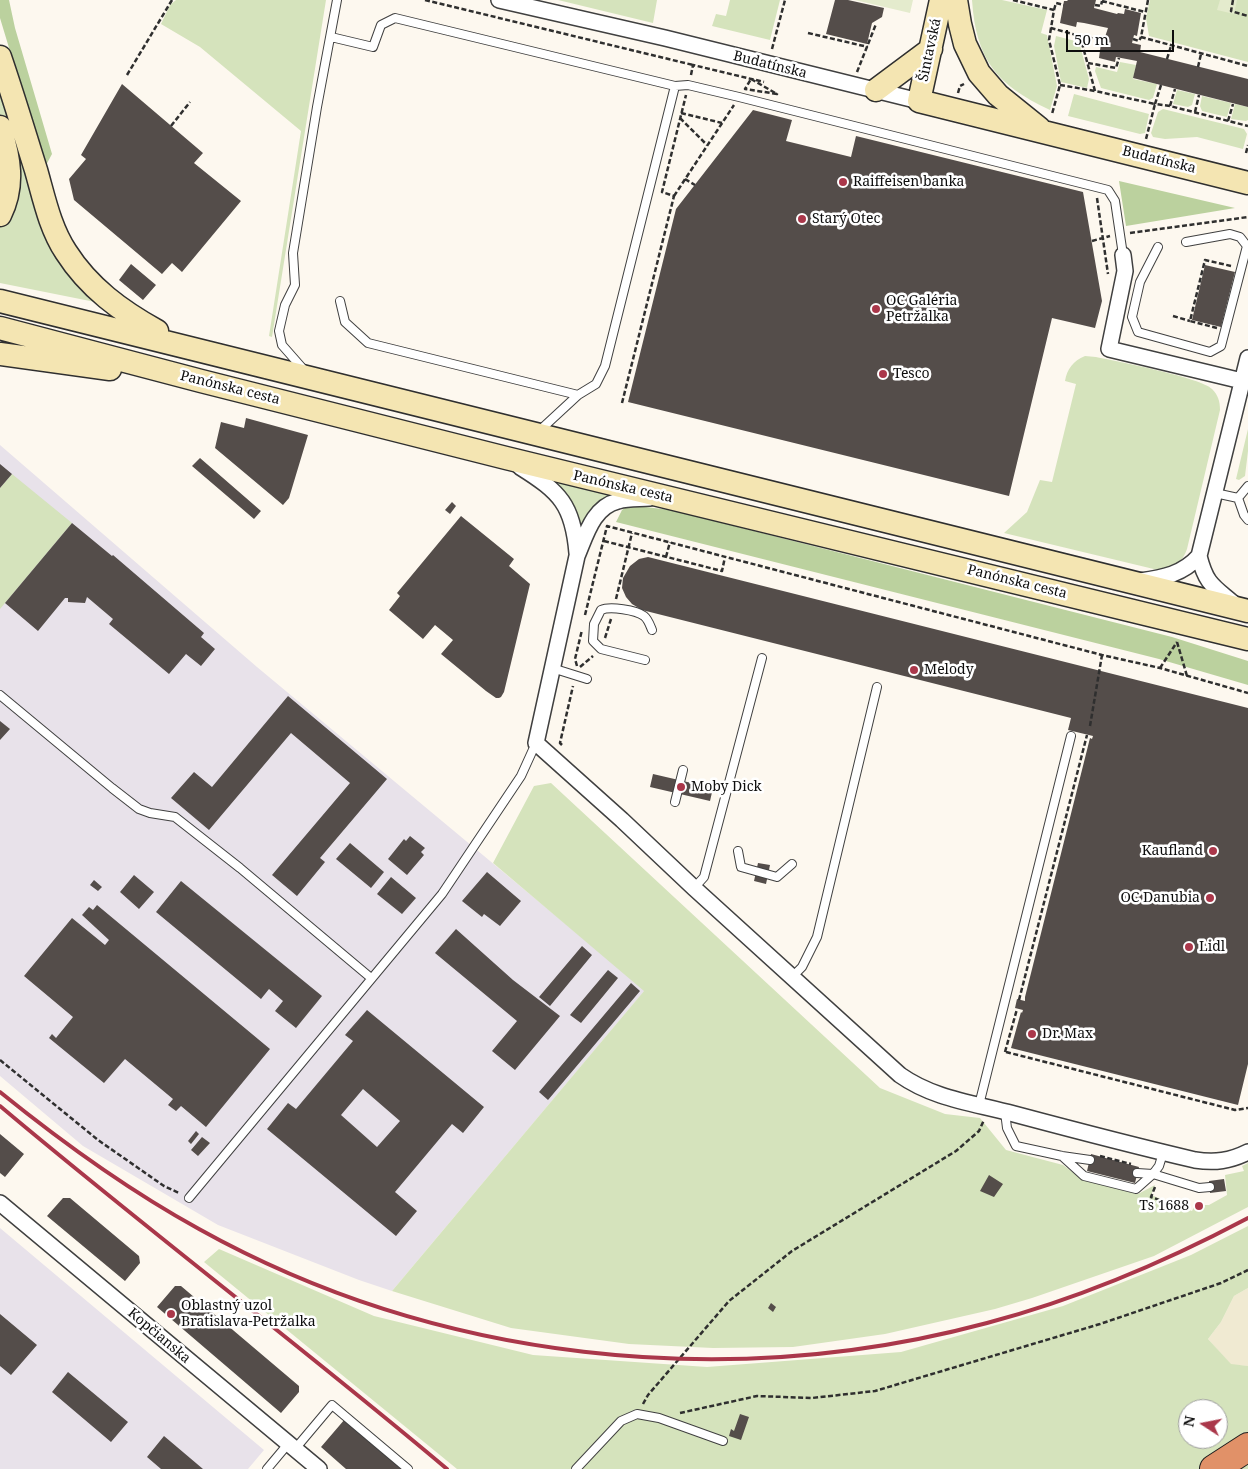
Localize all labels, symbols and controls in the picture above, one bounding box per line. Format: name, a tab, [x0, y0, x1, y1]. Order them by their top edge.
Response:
street label: Šintavská	[915, 17, 945, 83]
scale bar	[1068, 20, 1176, 52]
text: 50 m	[1074, 29, 1109, 49]
street label: Budatínska	[731, 48, 809, 82]
street label: Budatínska	[1120, 143, 1198, 177]
place label: Raiffeisen banka	[853, 174, 964, 190]
marker: Raiffeisen banka	[837, 176, 849, 188]
place label: Starý Otec	[812, 211, 880, 227]
marker: Starý Otec	[796, 213, 808, 225]
place label: OC Galéria Petržalka	[886, 293, 957, 326]
marker: OC Galéria Petržalka	[870, 303, 882, 315]
place label: Tesco	[893, 366, 930, 382]
street label: Panónska cesta	[178, 368, 282, 408]
marker: Tesco	[877, 368, 889, 380]
street label: Panónska cesta	[571, 467, 675, 507]
street label: Panónska cesta	[965, 562, 1069, 602]
place label: Melody	[924, 662, 974, 678]
marker: Melody	[908, 664, 920, 676]
place label: Moby Dick	[691, 779, 762, 795]
marker: Moby Dick	[675, 781, 687, 793]
place label: Kaufland	[1142, 843, 1203, 859]
marker: Kaufland	[1207, 845, 1219, 857]
place label: OC Danubia	[1120, 890, 1200, 906]
marker: OC Danubia	[1204, 892, 1216, 904]
place label: Lidl	[1199, 939, 1225, 955]
marker: Lidl	[1183, 941, 1195, 953]
place label: Dr. Max	[1042, 1026, 1093, 1042]
marker: Dr. Max	[1026, 1028, 1038, 1040]
place label: Ts 1688	[1139, 1198, 1189, 1214]
marker: Ts 1688	[1193, 1200, 1205, 1212]
place label: Oblastný uzol Bratislava-Petržalka	[181, 1298, 316, 1330]
street label: Kopčianska	[124, 1305, 194, 1367]
marker: Oblastný uzol Bratislava-Petržalka	[165, 1308, 177, 1320]
north arrow	[1178, 1399, 1228, 1449]
text: N	[1178, 1414, 1199, 1428]

